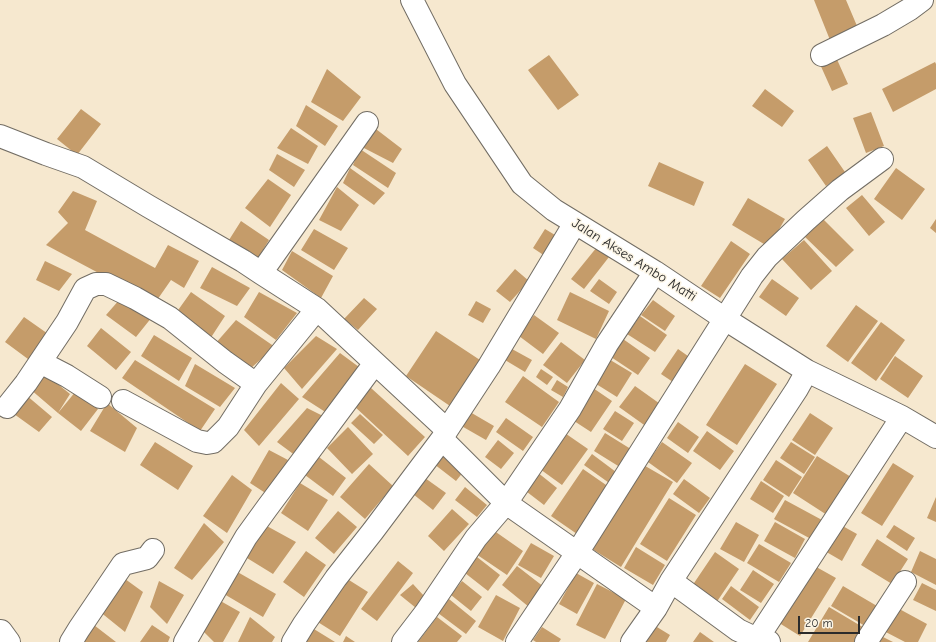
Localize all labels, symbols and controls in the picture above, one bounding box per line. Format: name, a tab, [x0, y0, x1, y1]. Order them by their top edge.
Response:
street label: Jalan Akses Ambo Matti	[569, 215, 699, 305]
scale bar	[800, 608, 862, 634]
text: 20 m	[805, 616, 833, 630]

